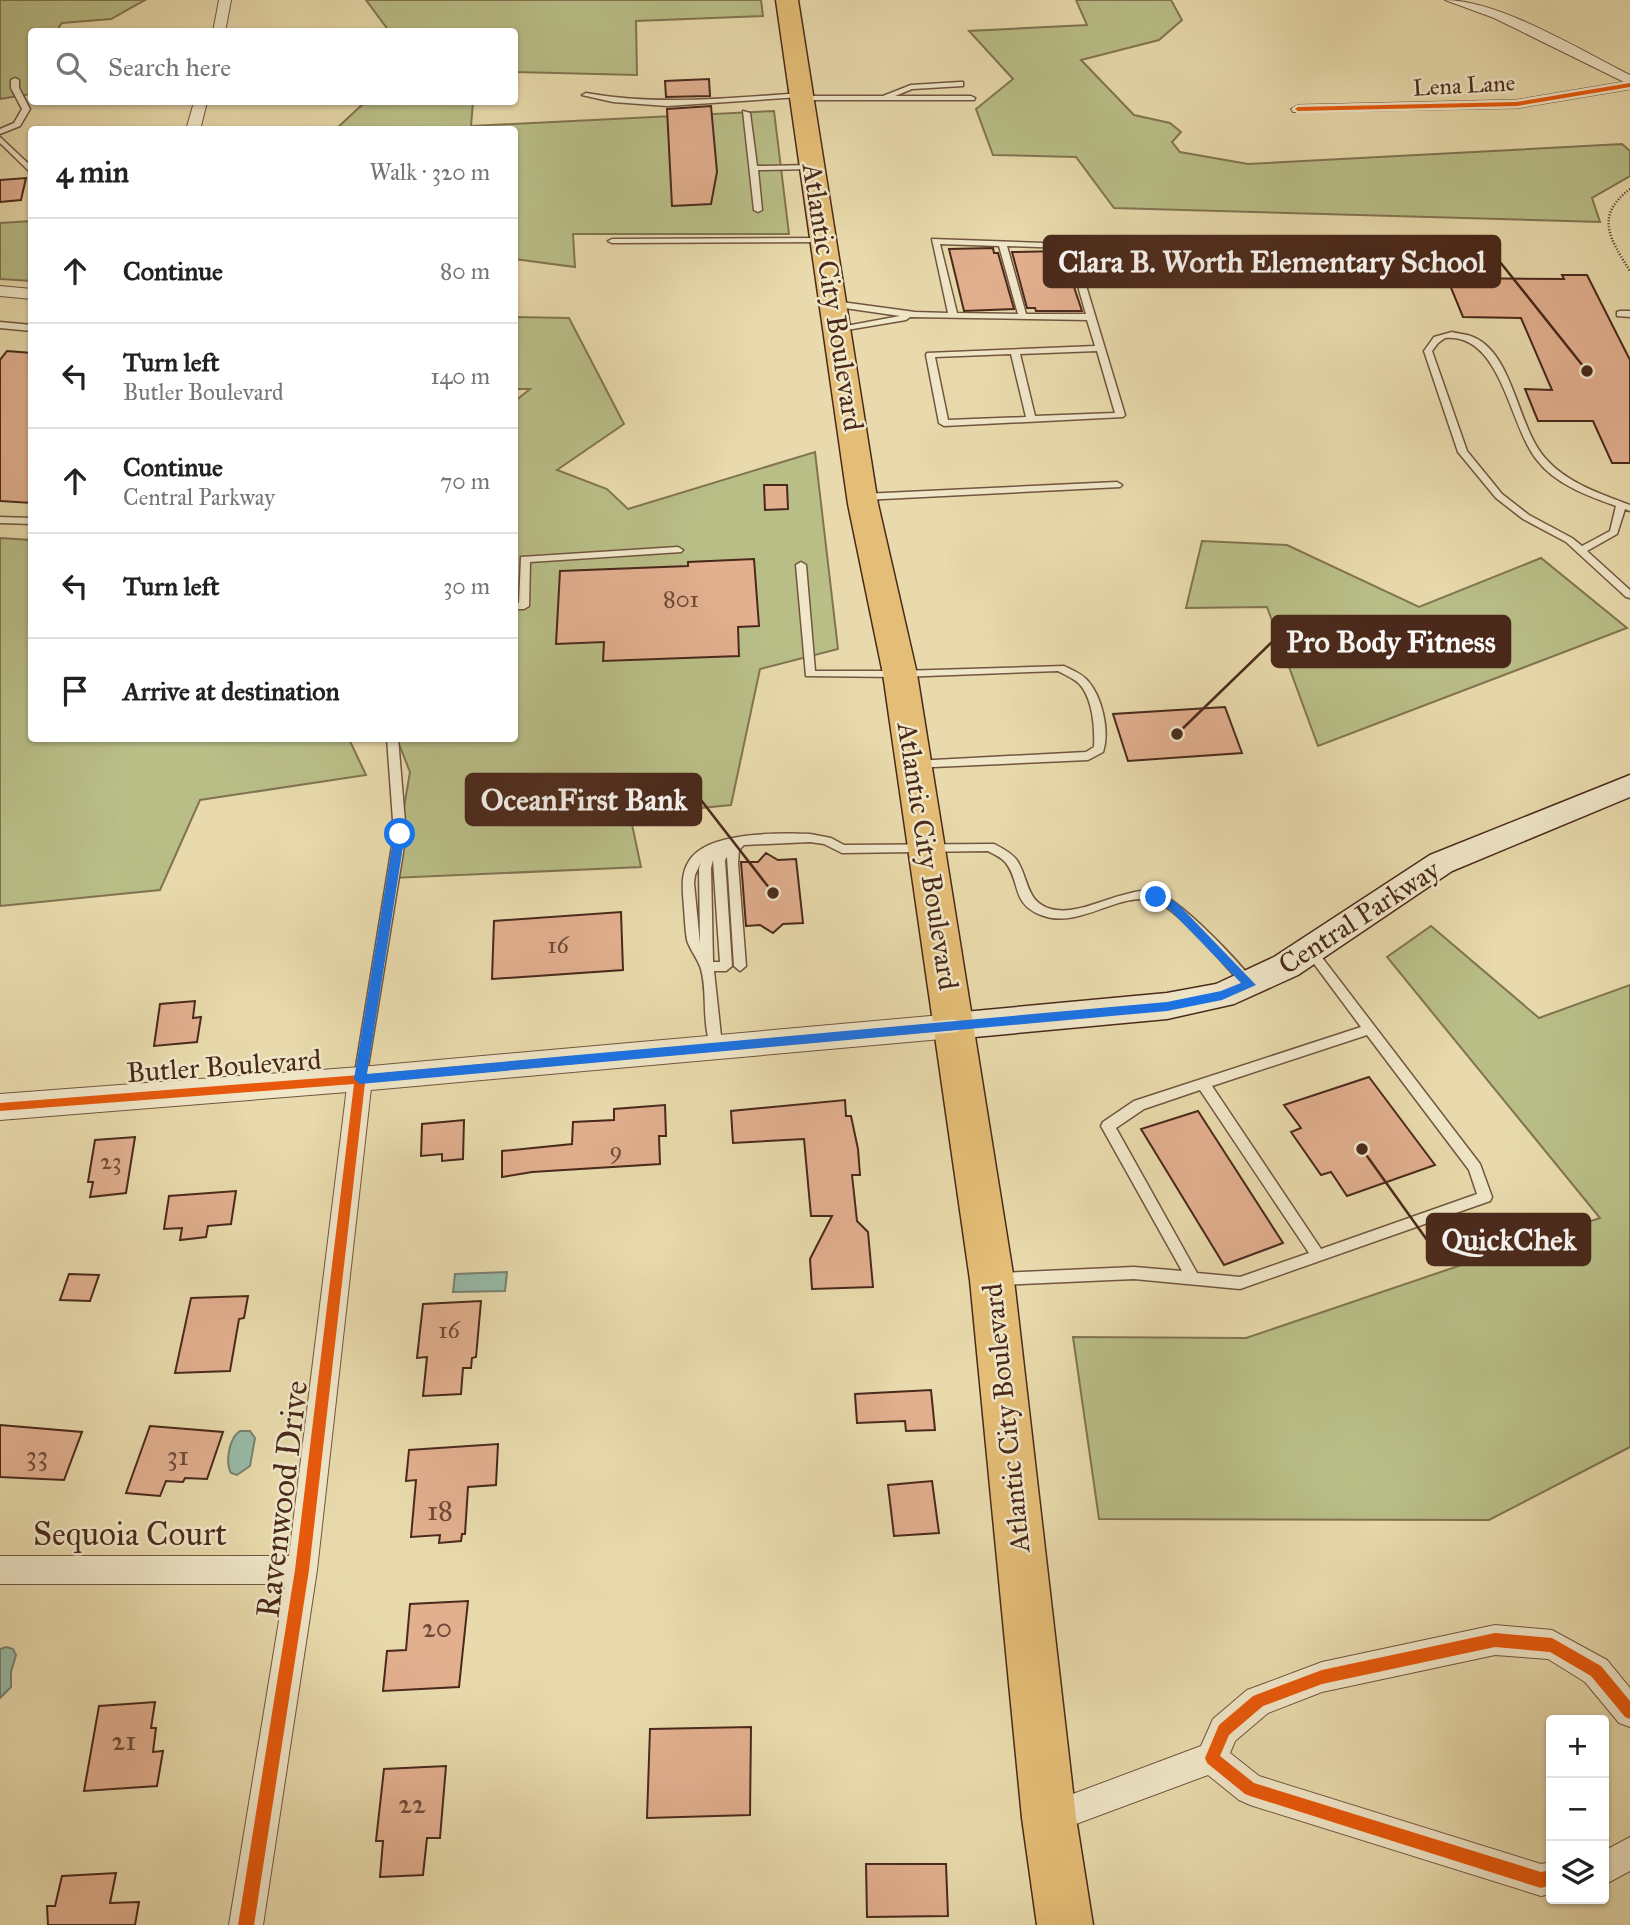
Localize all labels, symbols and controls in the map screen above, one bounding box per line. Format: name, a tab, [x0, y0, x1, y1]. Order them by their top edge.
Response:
search box	[28, 28, 518, 105]
icon: search	[52, 48, 90, 86]
text: Search here	[108, 51, 231, 83]
street label: Lena Lane	[1412, 68, 1516, 102]
text: 4 min	[56, 154, 129, 190]
text: Walk · 320 m	[370, 158, 490, 186]
street label: Atlantic City Boulevard	[794, 160, 871, 433]
callout: Clara B. Worth Elementary School	[1044, 236, 1500, 287]
text: Clara B. Worth Elementary School	[1058, 244, 1487, 280]
icon: ahead	[56, 252, 94, 290]
text: Continue	[123, 255, 223, 287]
text: 80 m	[440, 257, 490, 285]
text: Turn left	[123, 346, 219, 378]
icon: left	[56, 357, 94, 395]
text: 140 m	[430, 362, 490, 390]
text: Butler Boulevard	[123, 378, 284, 406]
text: Continue	[123, 451, 223, 483]
icon: ahead	[56, 462, 94, 500]
text: 70 m	[440, 467, 490, 495]
text: Central Parkway	[123, 483, 275, 511]
icon: left	[56, 567, 94, 605]
text: Turn left	[123, 570, 219, 602]
text: 30 m	[443, 572, 490, 600]
house number: 801	[663, 584, 699, 614]
callout: Pro Body Fitness	[1272, 616, 1510, 667]
text: Pro Body Fitness	[1286, 624, 1496, 660]
icon: arrive	[56, 672, 94, 710]
text: Arrive at destination	[123, 675, 340, 707]
street label: Atlantic City Boulevard	[889, 719, 966, 992]
callout: OceanFirst Bank	[466, 774, 701, 825]
text: OceanFirst Bank	[481, 782, 688, 818]
route start	[384, 818, 415, 849]
street label: Central Parkway	[1272, 851, 1447, 982]
route end	[1140, 881, 1171, 912]
house number: 16	[547, 930, 570, 960]
street label: Butler Boulevard	[125, 1042, 323, 1090]
house number: 9	[610, 1135, 622, 1165]
house number: 23	[100, 1146, 122, 1176]
callout: QuickChek	[1427, 1214, 1590, 1265]
text: QuickChek	[1441, 1222, 1578, 1258]
street label: Atlantic City Boulevard	[974, 1282, 1038, 1555]
house number: 16	[438, 1315, 461, 1345]
street label: Ravenwood Drive	[248, 1378, 316, 1620]
house number: 33	[26, 1438, 48, 1473]
house number: 31	[167, 1438, 189, 1473]
house number: 18	[427, 1493, 453, 1528]
street label: Sequoia Court	[33, 1514, 227, 1554]
house number: 20	[422, 1610, 452, 1645]
map controls	[1546, 1715, 1609, 1904]
button: +	[1546, 1715, 1609, 1778]
house number: 21	[112, 1723, 136, 1758]
button: −	[1546, 1778, 1609, 1841]
house number: 22	[398, 1786, 426, 1821]
button: layers	[1546, 1841, 1609, 1904]

